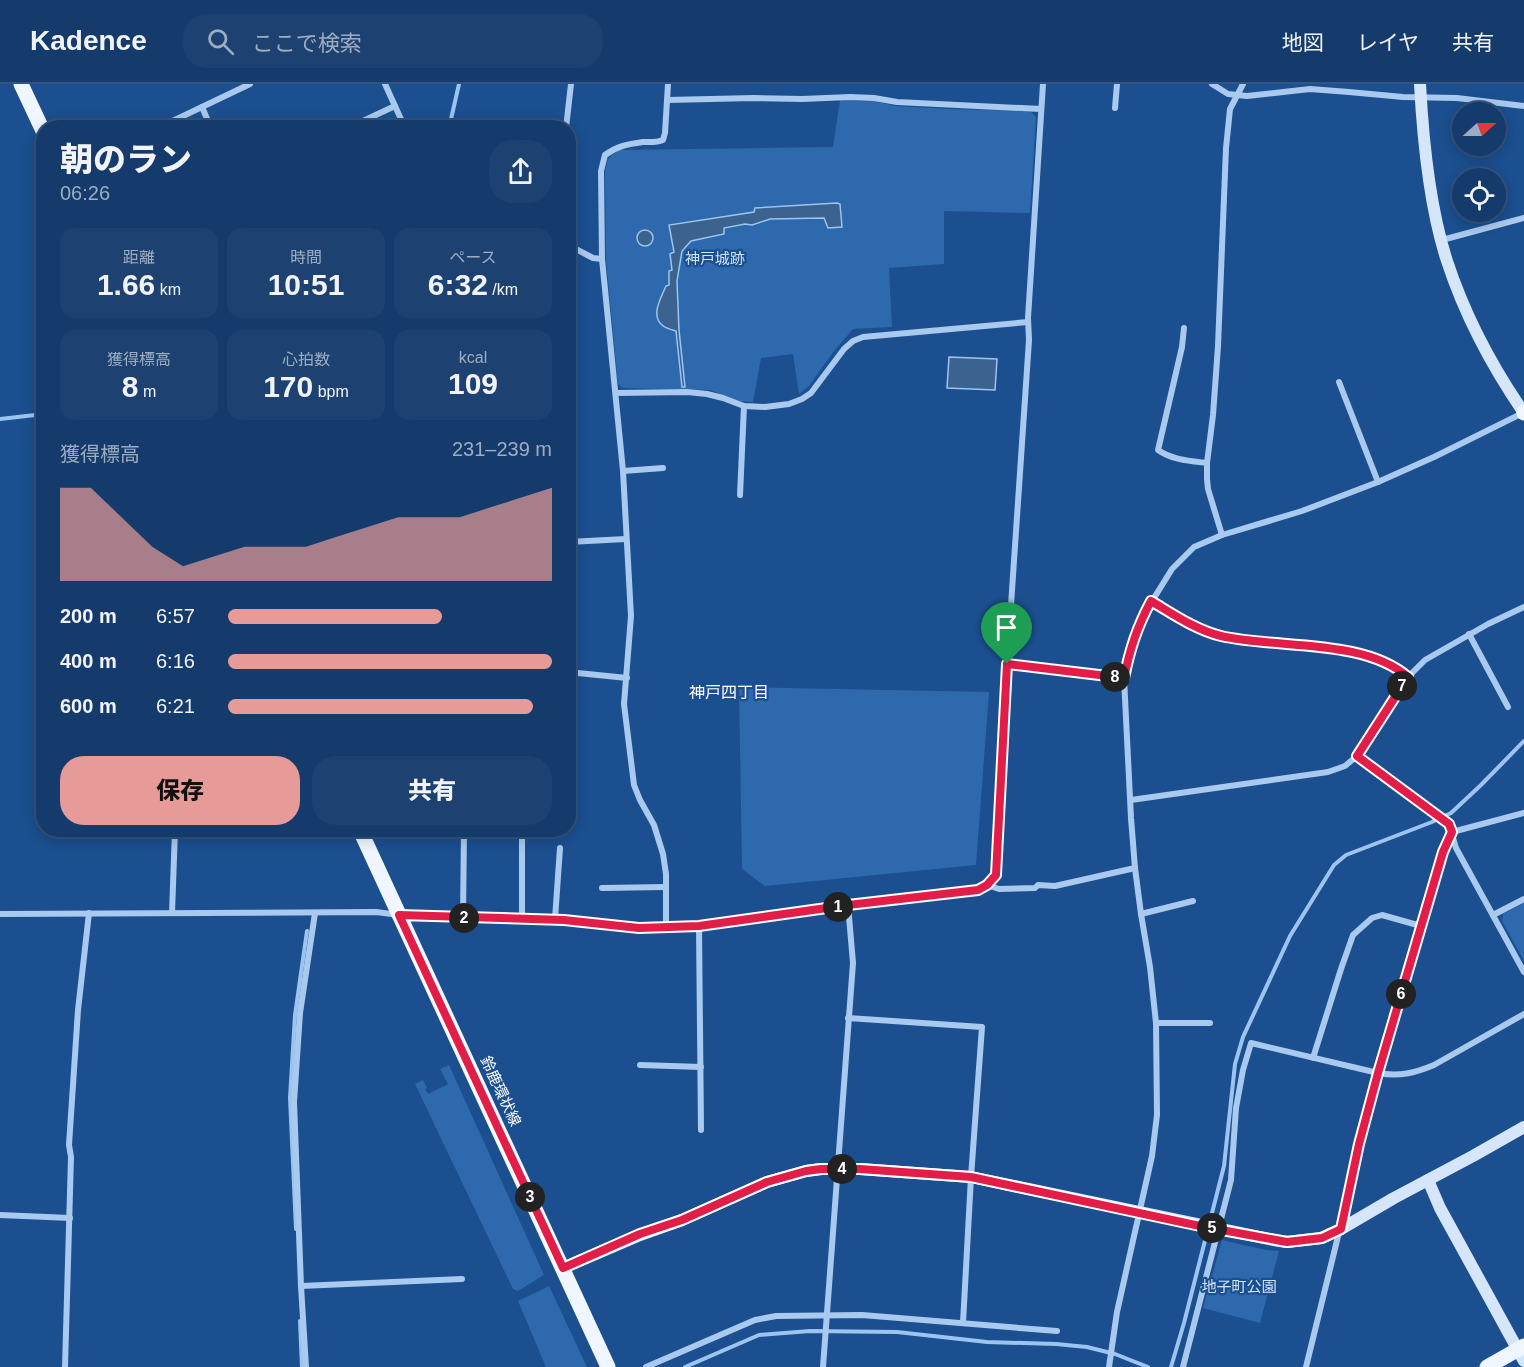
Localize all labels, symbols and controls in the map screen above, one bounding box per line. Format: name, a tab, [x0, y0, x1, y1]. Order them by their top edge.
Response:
search box	[183, 14, 603, 68]
text: Kadence	[30, 25, 147, 56]
icon: search	[204, 25, 237, 58]
text: ここで検索	[252, 31, 362, 56]
text: 地図	[1282, 31, 1324, 54]
text: レイヤ	[1357, 31, 1419, 54]
text: 共有	[1452, 31, 1494, 54]
north arrow	[1452, 102, 1506, 156]
map controls	[1452, 102, 1506, 222]
button: share	[489, 140, 552, 203]
text: 朝のラン	[60, 141, 192, 178]
button: locate	[1452, 168, 1506, 222]
text: 06:26	[60, 182, 110, 204]
text: 距離	[123, 249, 155, 266]
text: 時間	[290, 249, 322, 266]
text: ペース	[449, 249, 497, 266]
park label: 神戸城跡	[685, 250, 745, 267]
text: 1.66	[97, 268, 155, 301]
text: 10:51	[268, 268, 344, 301]
text: 6:32	[428, 268, 488, 301]
text: km	[155, 281, 181, 298]
text: /km	[488, 281, 518, 298]
text: kcal	[459, 349, 487, 366]
text: 獲得標高	[107, 351, 171, 368]
text: 心拍数	[282, 351, 330, 368]
text: 109	[448, 367, 498, 400]
text: 8	[122, 370, 138, 403]
text: 170	[263, 370, 313, 403]
text: m	[138, 383, 156, 400]
text: bpm	[313, 383, 349, 400]
text: 231–239 m	[452, 438, 552, 460]
text: 獲得標高	[60, 443, 140, 465]
pin	[981, 602, 1032, 664]
text: 200 m	[60, 605, 117, 627]
text: 6:57	[156, 605, 195, 627]
icon: arrive	[990, 611, 1023, 644]
text: 400 m	[60, 650, 117, 672]
text: 6:16	[156, 650, 195, 672]
pin: 8	[1100, 662, 1130, 692]
text: 8	[1111, 668, 1119, 685]
pin: 7	[1387, 671, 1417, 701]
text: 7	[1398, 677, 1406, 694]
district label: 神戸四丁目	[689, 684, 769, 701]
text: 600 m	[60, 695, 117, 717]
text: 6:21	[156, 695, 195, 717]
button: 保存	[60, 756, 300, 825]
button: 共有	[312, 756, 552, 825]
pin: 1	[823, 892, 853, 922]
text: 1	[834, 898, 842, 915]
pin: 2	[449, 903, 479, 933]
text: 2	[460, 909, 468, 926]
pin: 6	[1386, 979, 1416, 1009]
text: 6	[1397, 985, 1405, 1002]
street label: 鈴鹿環状線	[477, 1053, 525, 1129]
pin: 4	[827, 1154, 857, 1184]
text: 4	[838, 1160, 846, 1177]
pin: 3	[515, 1182, 545, 1212]
text: 3	[526, 1188, 534, 1205]
pin: 5	[1197, 1213, 1227, 1243]
text: 5	[1208, 1219, 1216, 1236]
park label: 地子町公園	[1201, 1278, 1277, 1295]

